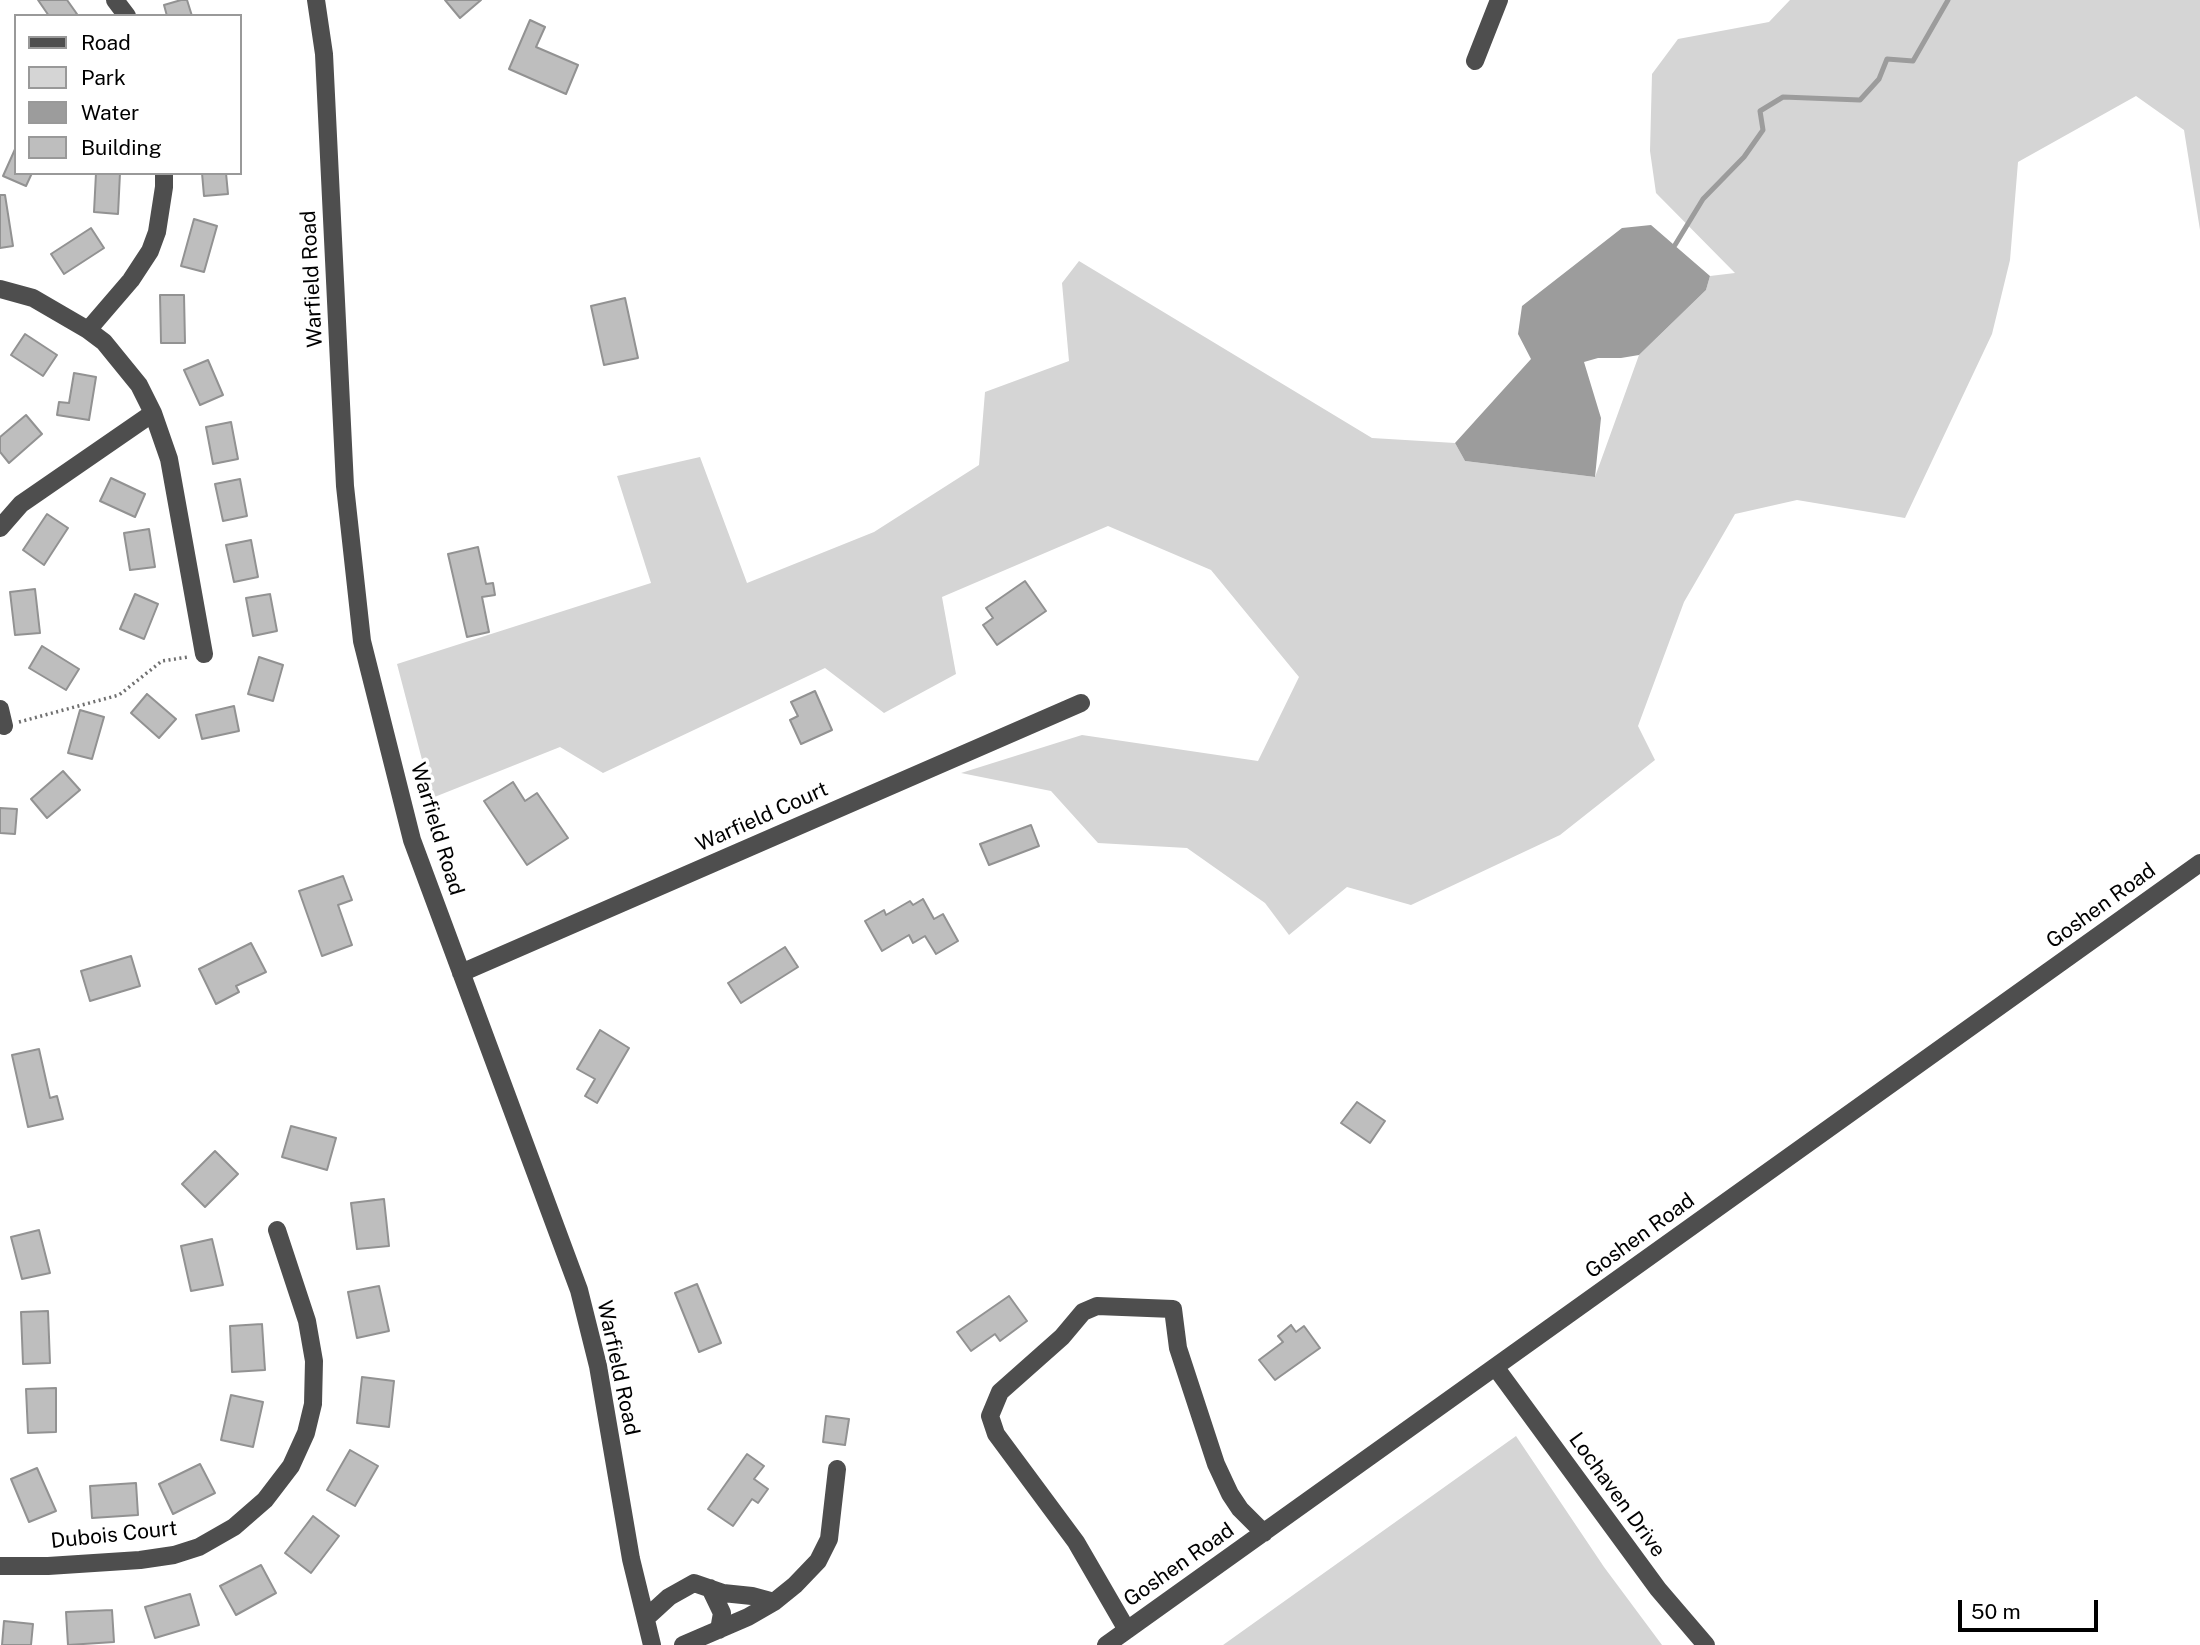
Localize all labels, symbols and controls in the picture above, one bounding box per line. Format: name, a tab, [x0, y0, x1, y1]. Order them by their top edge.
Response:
legend	[14, 14, 242, 175]
text: Road	[81, 30, 131, 55]
text: Park	[81, 65, 126, 90]
text: Water	[81, 100, 139, 125]
text: Building	[81, 135, 162, 160]
street label: Warfield Road	[296, 210, 328, 348]
street label: Warfield Road	[405, 760, 469, 898]
street label: Warfield Court	[692, 777, 832, 857]
street label: Goshen Road	[2042, 858, 2160, 954]
street label: Goshen Road	[1581, 1188, 1699, 1284]
street label: Warfield Road	[591, 1298, 645, 1438]
street label: Lochaven Drive	[1563, 1428, 1671, 1562]
street label: Dubois Court	[50, 1516, 178, 1554]
street label: Goshen Road	[1119, 1518, 1239, 1612]
scale bar	[1962, 1586, 2102, 1630]
text: 50 m	[1971, 1599, 2021, 1624]

